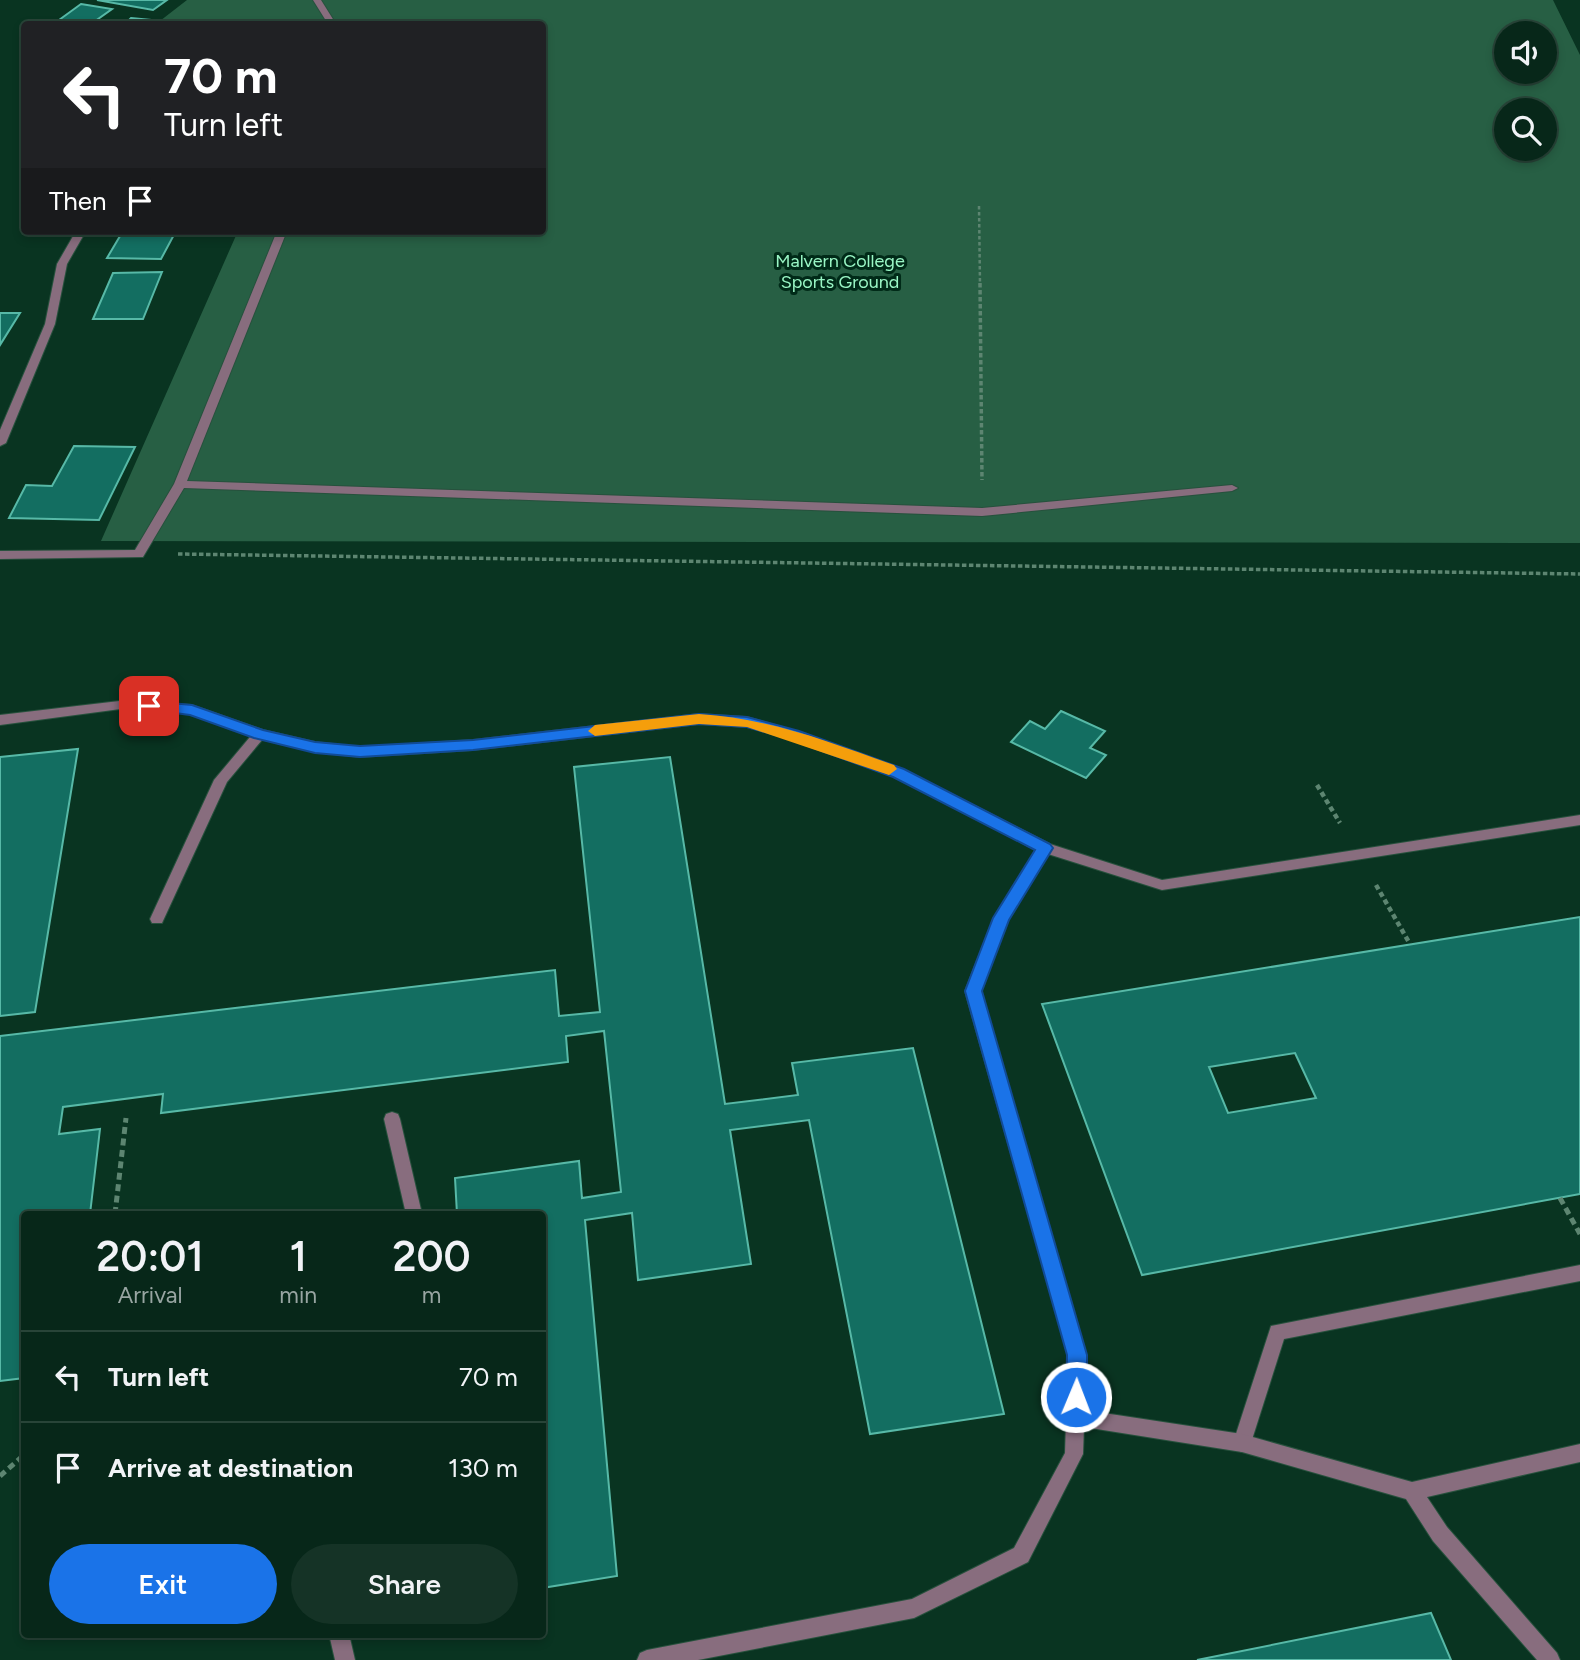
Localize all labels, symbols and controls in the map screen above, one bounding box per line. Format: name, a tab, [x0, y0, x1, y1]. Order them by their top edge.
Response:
map controls	[1494, 21, 1557, 161]
button: sound	[1494, 21, 1557, 84]
text: 70 m	[164, 46, 277, 105]
icon: left	[49, 49, 140, 140]
button: search	[1494, 98, 1557, 161]
text: Turn left	[164, 106, 283, 144]
icon: arrive	[121, 182, 159, 220]
text: Then	[49, 185, 107, 217]
park label: Malvern College Sports Ground	[775, 250, 905, 293]
pin	[119, 676, 179, 736]
icon: arrive	[130, 687, 168, 725]
text: 20:01	[96, 1231, 204, 1282]
text: 1	[289, 1231, 307, 1282]
text: 200	[392, 1231, 471, 1282]
text: Arrival	[118, 1281, 183, 1309]
text: min	[279, 1281, 317, 1309]
text: m	[422, 1281, 441, 1309]
icon: left	[49, 1358, 87, 1396]
position arrow	[1039, 1360, 1113, 1434]
text: Turn left	[108, 1361, 209, 1393]
text: 70 m	[459, 1361, 518, 1393]
icon: arrive	[49, 1449, 87, 1487]
text: Arrive at destination	[108, 1452, 353, 1484]
text: 130 m	[448, 1452, 518, 1484]
button: Exit	[49, 1544, 277, 1624]
button: Share	[291, 1544, 518, 1624]

